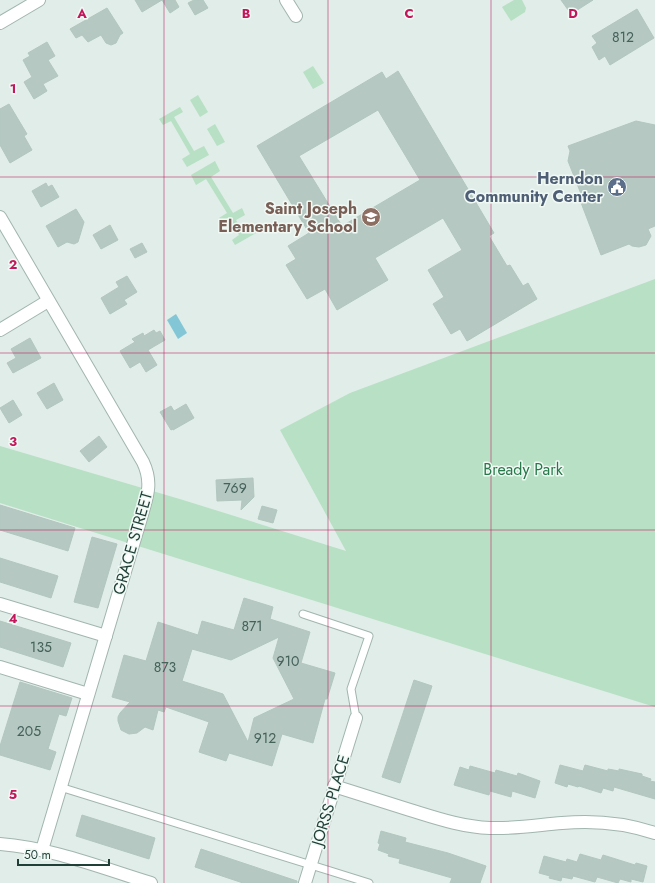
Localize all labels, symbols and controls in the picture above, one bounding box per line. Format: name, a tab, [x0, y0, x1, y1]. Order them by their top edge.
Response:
text: A	[76, 4, 87, 23]
text: B	[242, 4, 251, 23]
text: C	[404, 4, 414, 23]
text: D	[568, 4, 578, 23]
house number: 812	[612, 27, 634, 47]
text: 1	[10, 79, 16, 98]
place label: Herndon Community Center	[465, 167, 603, 208]
public building icon: Herndon Community Center	[606, 176, 628, 198]
place label: Saint Joseph Elementary School	[218, 197, 357, 238]
school or university icon: Saint Joseph Elementary School	[360, 206, 382, 228]
text: 2	[9, 255, 17, 274]
text: 3	[9, 432, 17, 451]
park label: Bready Park	[483, 458, 564, 481]
house number: 769	[223, 478, 247, 498]
street label: GRACE STREET	[107, 488, 158, 597]
text: 4	[8, 609, 18, 628]
house number: 871	[241, 616, 263, 636]
house number: 135	[30, 637, 52, 657]
house number: 910	[277, 651, 299, 671]
house number: 873	[154, 657, 177, 677]
house number: 205	[17, 721, 41, 741]
house number: 912	[254, 728, 276, 748]
street label: JORSS PLACE	[305, 752, 355, 850]
text: 5	[9, 785, 17, 804]
scale bar	[18, 841, 109, 867]
text: 50 m	[24, 846, 51, 864]

